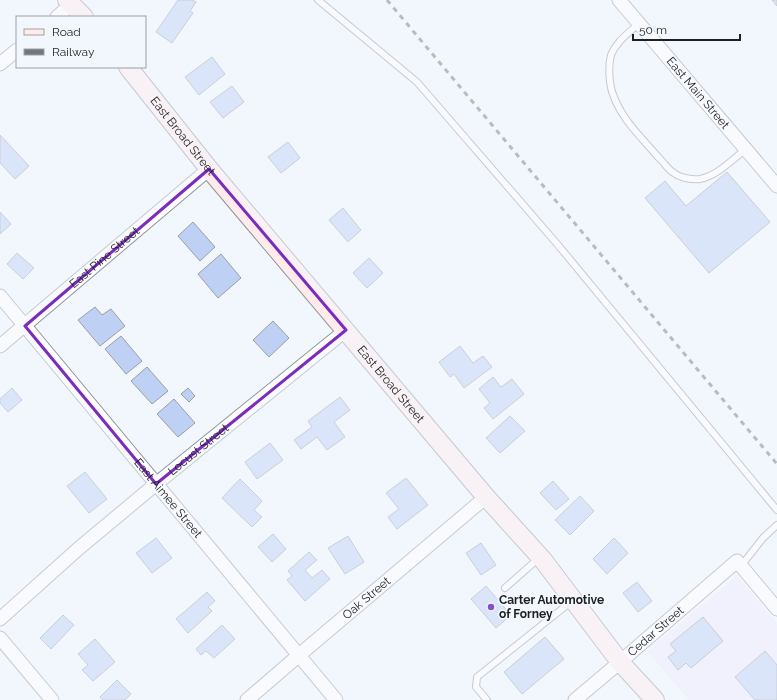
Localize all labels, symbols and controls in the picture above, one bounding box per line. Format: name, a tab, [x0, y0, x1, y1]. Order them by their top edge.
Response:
legend	[16, 16, 146, 68]
scale bar	[633, 16, 740, 42]
text: 50 m	[639, 23, 667, 37]
text: Road	[52, 25, 81, 39]
text: Railway	[52, 45, 95, 59]
street label: East Main Street	[664, 54, 732, 132]
street label: East Broad Street	[147, 94, 218, 178]
street label: East Pine Street	[67, 224, 142, 291]
street label: East Broad Street	[354, 343, 427, 426]
street label: Locust Street	[165, 421, 232, 478]
street label: East Aimee Street	[131, 456, 205, 541]
street label: Oak Street	[340, 574, 393, 622]
place label: Carter Automotive of Forney	[499, 593, 604, 621]
marker: Carter Automotive of Forney	[486, 602, 496, 612]
street label: Cedar Street	[625, 603, 687, 659]

